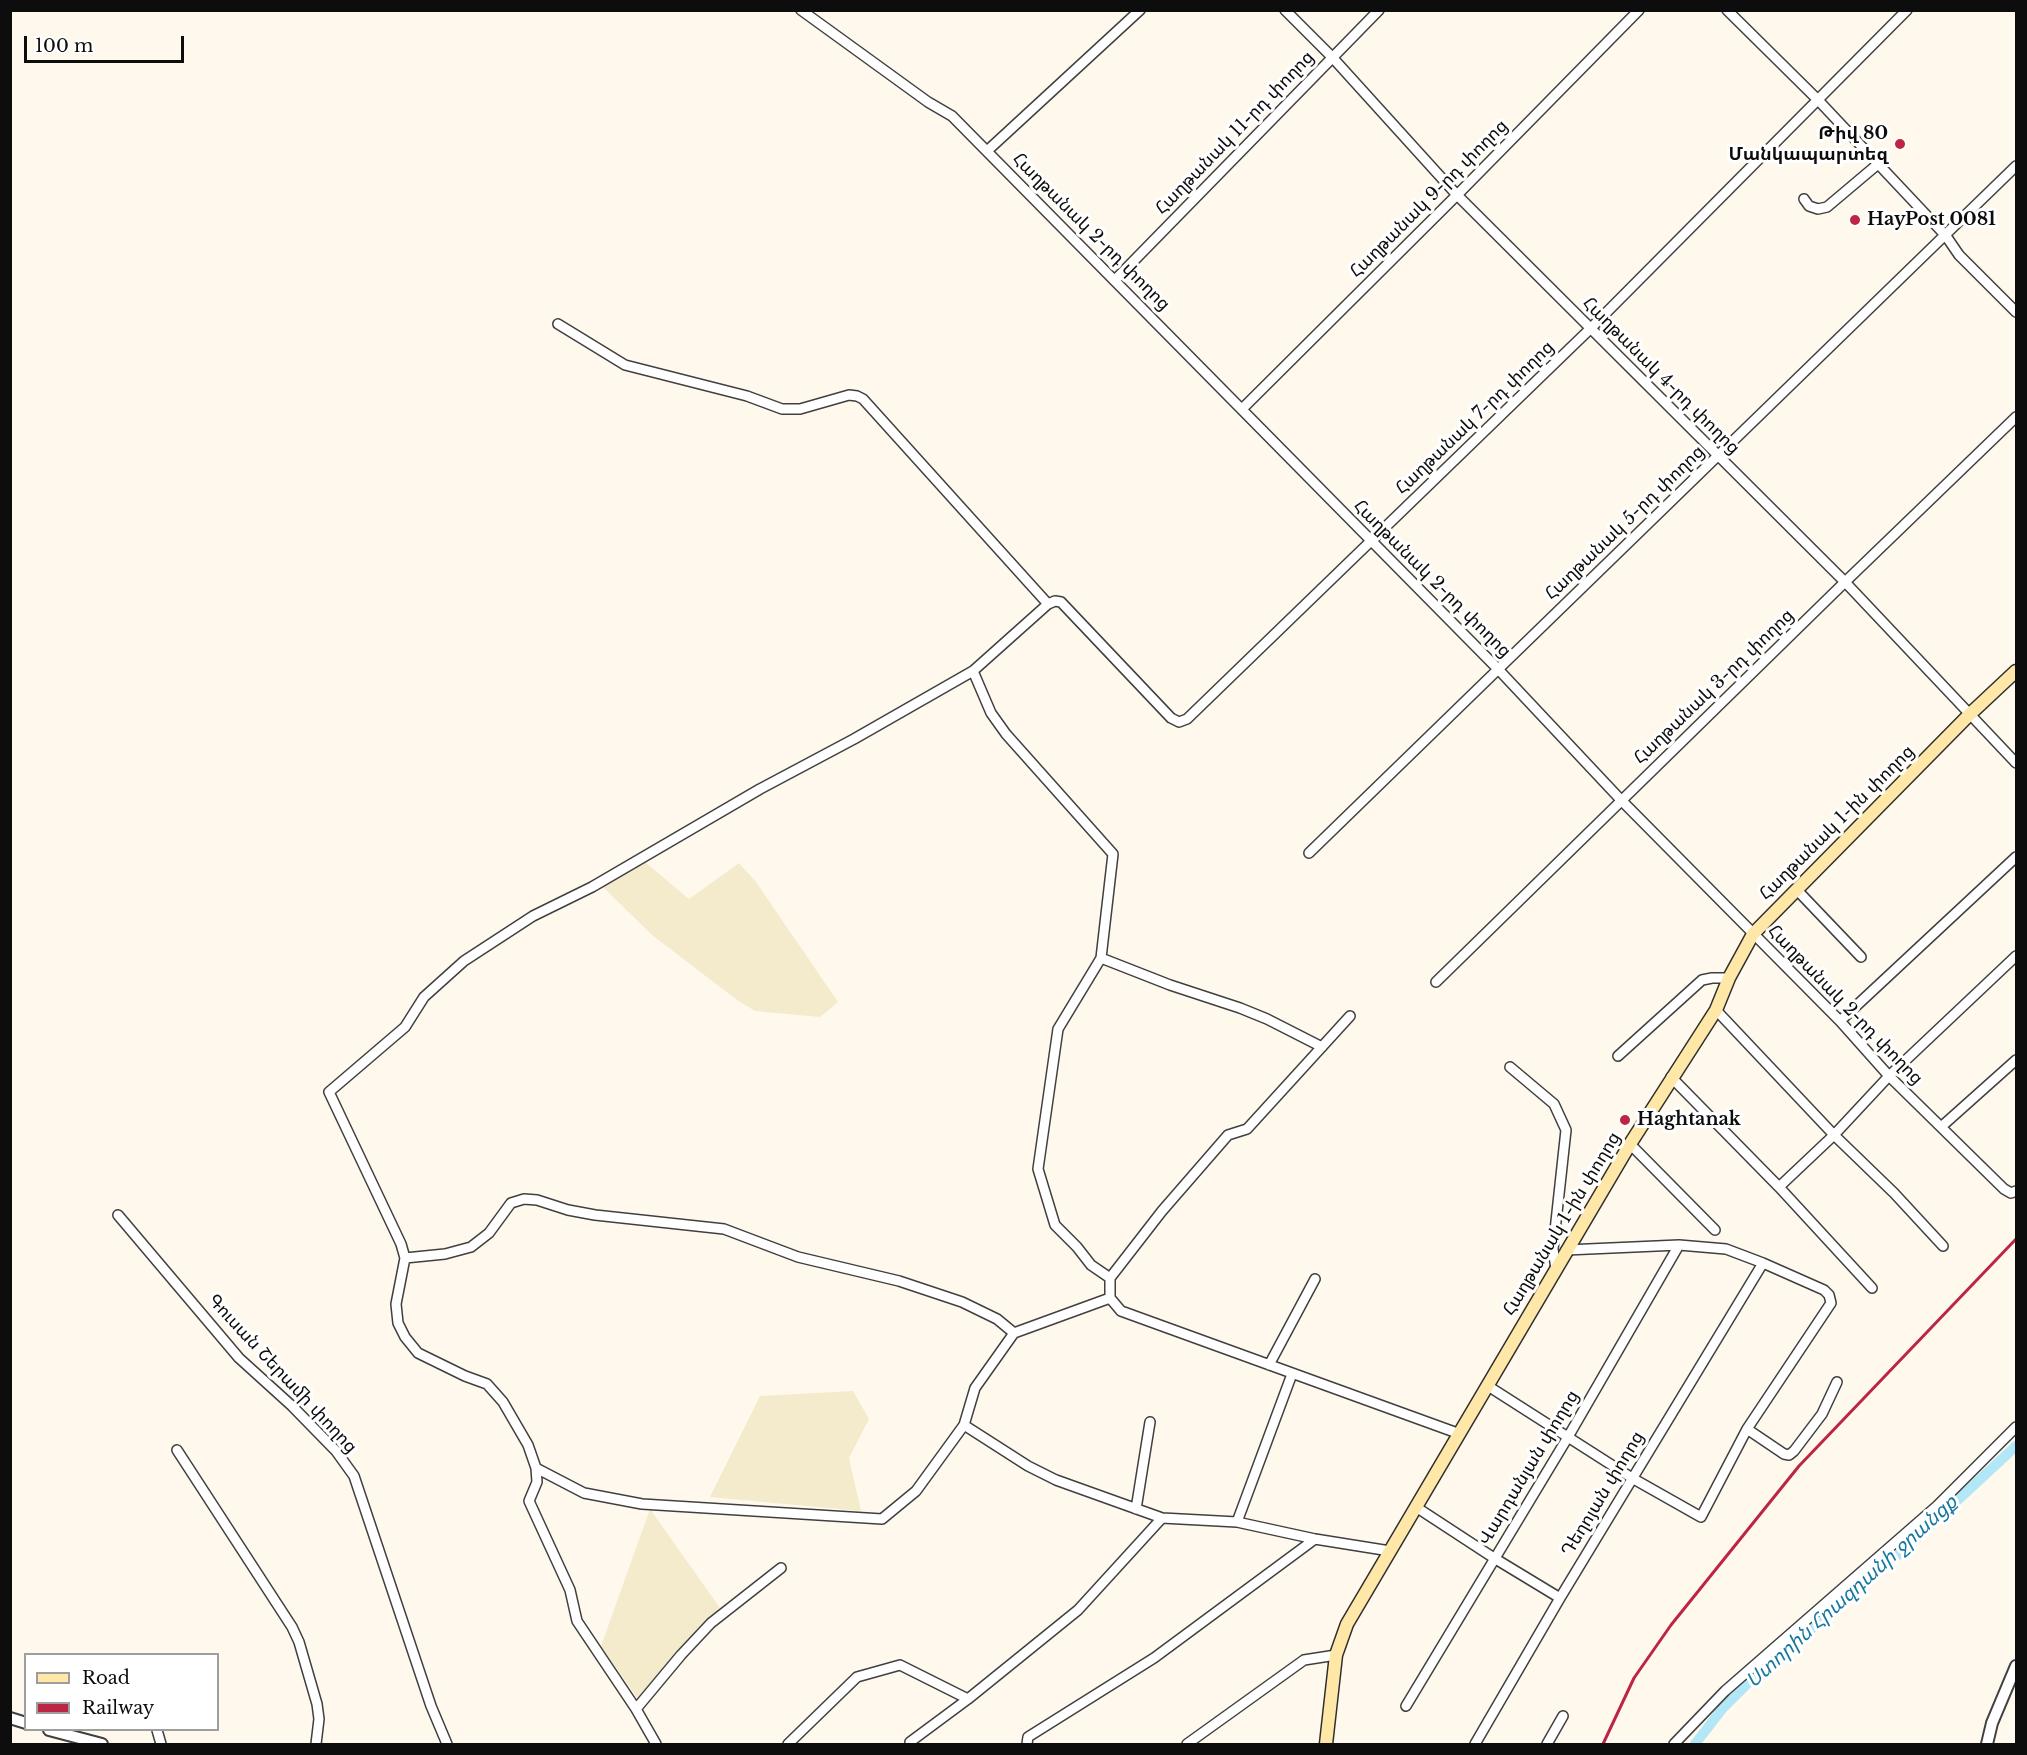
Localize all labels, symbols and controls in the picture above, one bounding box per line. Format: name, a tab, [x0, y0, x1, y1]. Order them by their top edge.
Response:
scale bar	[27, 24, 188, 62]
text: 100 m	[35, 35, 93, 57]
street label: Հաղթանակ 11-րդ փողոց	[1151, 47, 1319, 219]
street label: Հաղթանակ 9-րդ փողոց	[1345, 115, 1513, 283]
place label: Թիվ 80 Մանկապարտեզ	[1729, 123, 1888, 166]
marker: Թիվ 80 Մանկապարտեզ	[1893, 137, 1907, 151]
street label: Հաղթանակ 2-րդ փողոց	[1008, 149, 1174, 315]
place label: HayPost 0081	[1867, 209, 1996, 231]
marker: HayPost 0081	[1848, 213, 1862, 227]
street label: Հաղթանակ 4-րդ փողոց	[1578, 293, 1744, 459]
street label: Հաղթանակ 7-րդ փողոց	[1391, 337, 1559, 499]
street label: Հաղթանակ 5-րդ փողոց	[1541, 441, 1709, 605]
street label: Հաղթանակ 2-րդ փողոց	[1349, 496, 1515, 662]
street label: Հաղթանակ 3-րդ փողոց	[1629, 605, 1799, 769]
street label: Հաղթանակ 1-ին փողոց	[1755, 741, 1919, 905]
street label: Հաղթանակ 2-րդ փողոց	[1763, 920, 1927, 1090]
place label: Haghtanak	[1637, 1109, 1741, 1131]
marker: Haghtanak	[1618, 1113, 1632, 1127]
street label: Հաղթանակ 1-ին փողոց	[1499, 1128, 1625, 1320]
street label: Գուսան Շերամի փողոց	[203, 1290, 361, 1458]
street label: Վարդանյան փողոց	[1474, 1387, 1584, 1549]
street label: Դեղոյան փողոց	[1557, 1427, 1649, 1561]
water label: Ստորին Հրազդանի ջրանցք	[1741, 1491, 1963, 1693]
legend	[24, 1653, 219, 1731]
text: Road	[82, 1667, 130, 1689]
text: Railway	[82, 1697, 154, 1719]

